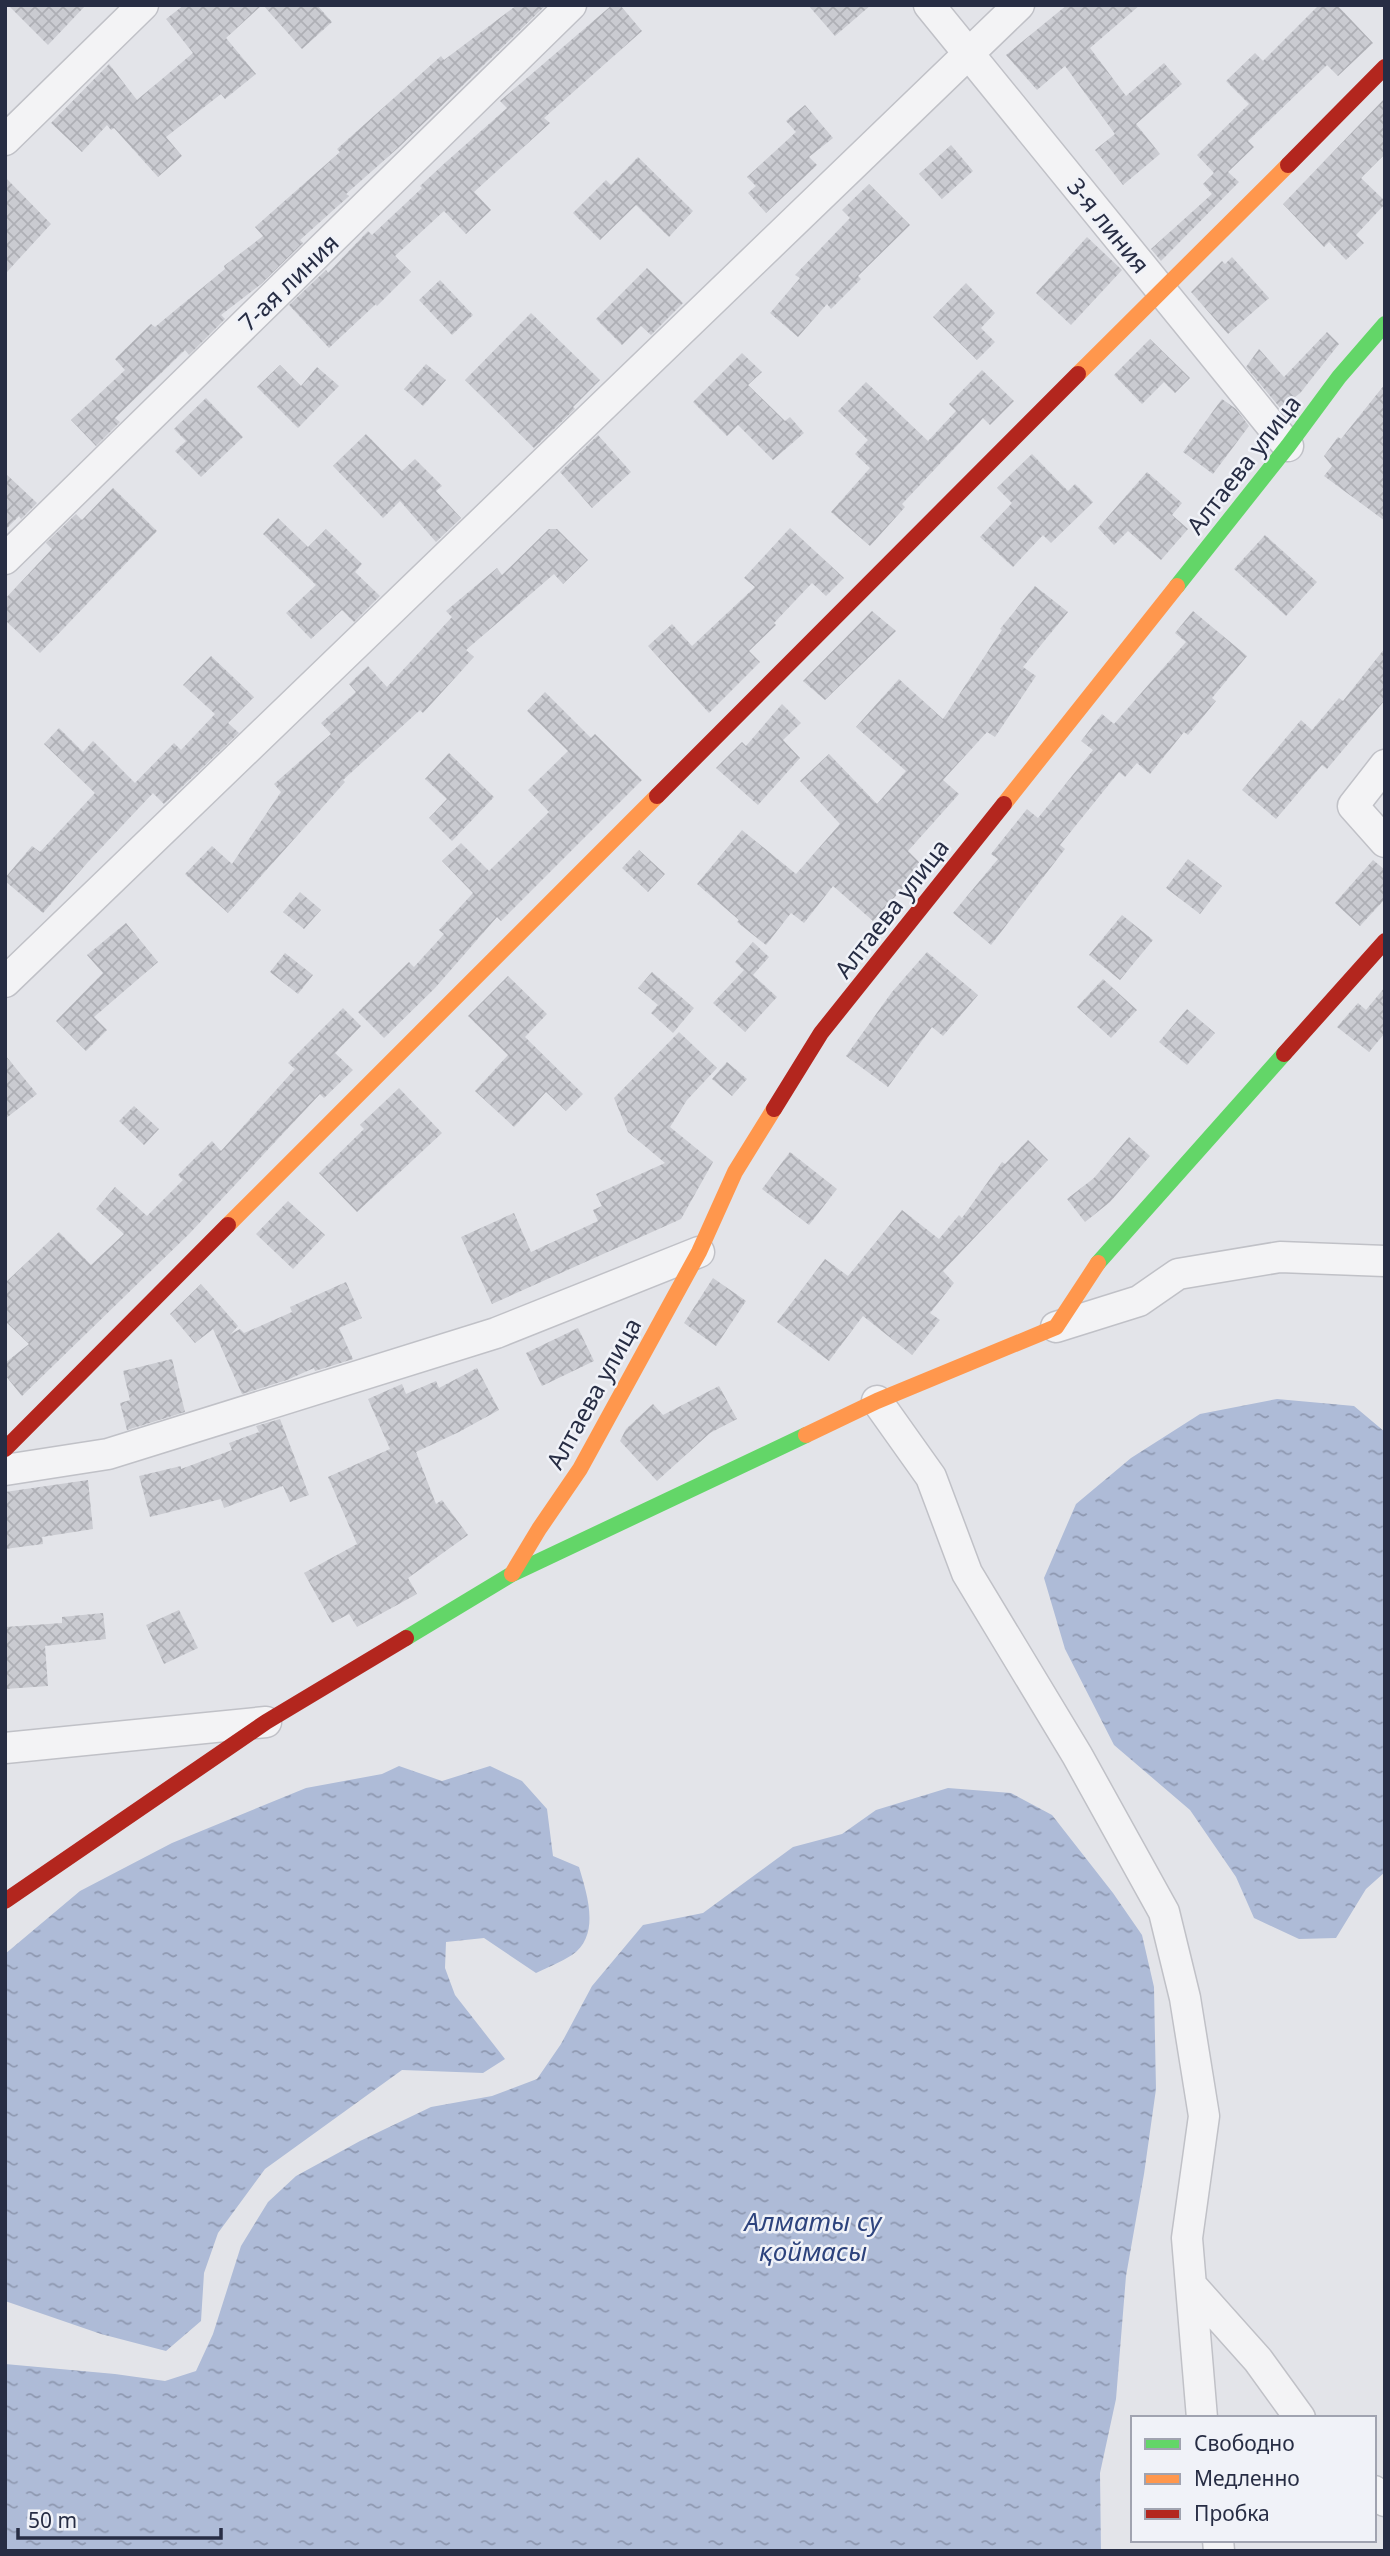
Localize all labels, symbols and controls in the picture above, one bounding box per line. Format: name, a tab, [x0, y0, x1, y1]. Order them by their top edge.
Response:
street label: 3-я линия	[1060, 170, 1158, 280]
street label: 7-ая линия	[231, 226, 345, 338]
street label: Алтаева улица	[1178, 388, 1308, 540]
street label: Алтаева улица	[826, 832, 956, 984]
street label: Алтаева улица	[538, 1311, 648, 1475]
water label: Алматы су қоймасы	[742, 2203, 883, 2269]
legend	[1131, 2416, 1376, 2542]
text: Свободно	[1194, 2429, 1295, 2457]
text: Медленно	[1194, 2464, 1300, 2492]
scale bar	[18, 2496, 220, 2540]
text: Пробка	[1194, 2499, 1270, 2527]
text: 50 m	[28, 2506, 77, 2534]

